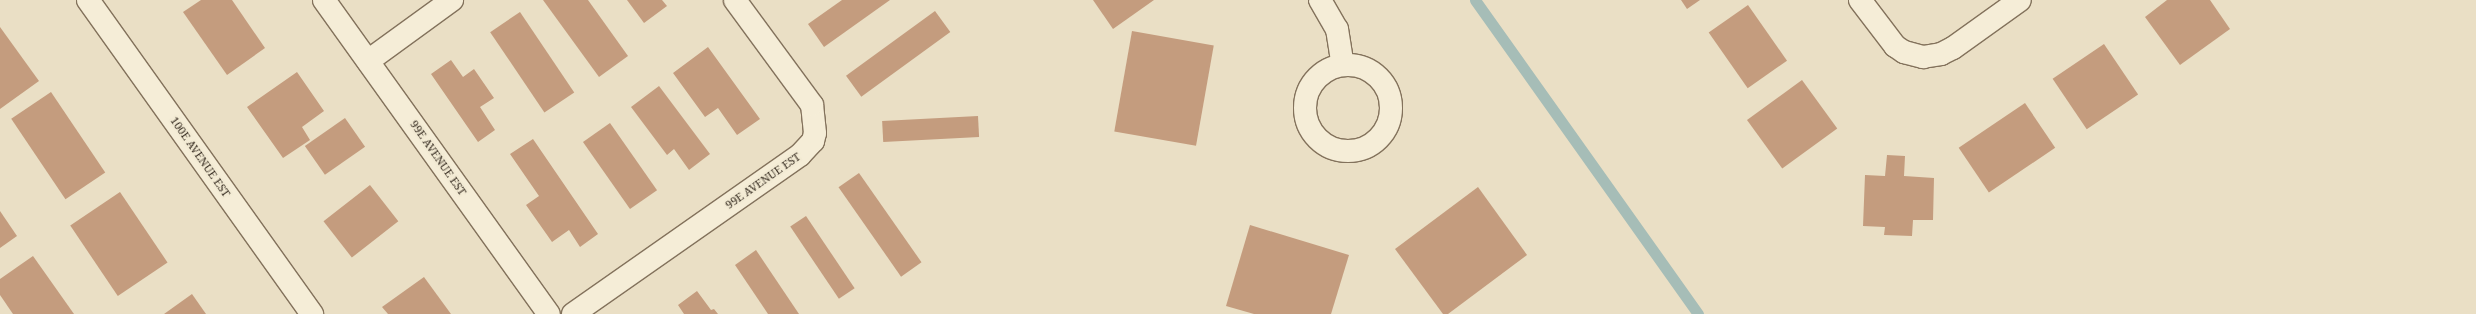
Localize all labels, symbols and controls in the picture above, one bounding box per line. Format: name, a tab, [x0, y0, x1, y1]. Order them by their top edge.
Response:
street label: 100E AVENUE EST	[167, 114, 233, 200]
street label: 99E AVENUE EST	[407, 118, 469, 198]
street label: 99E AVENUE EST	[723, 150, 803, 212]

